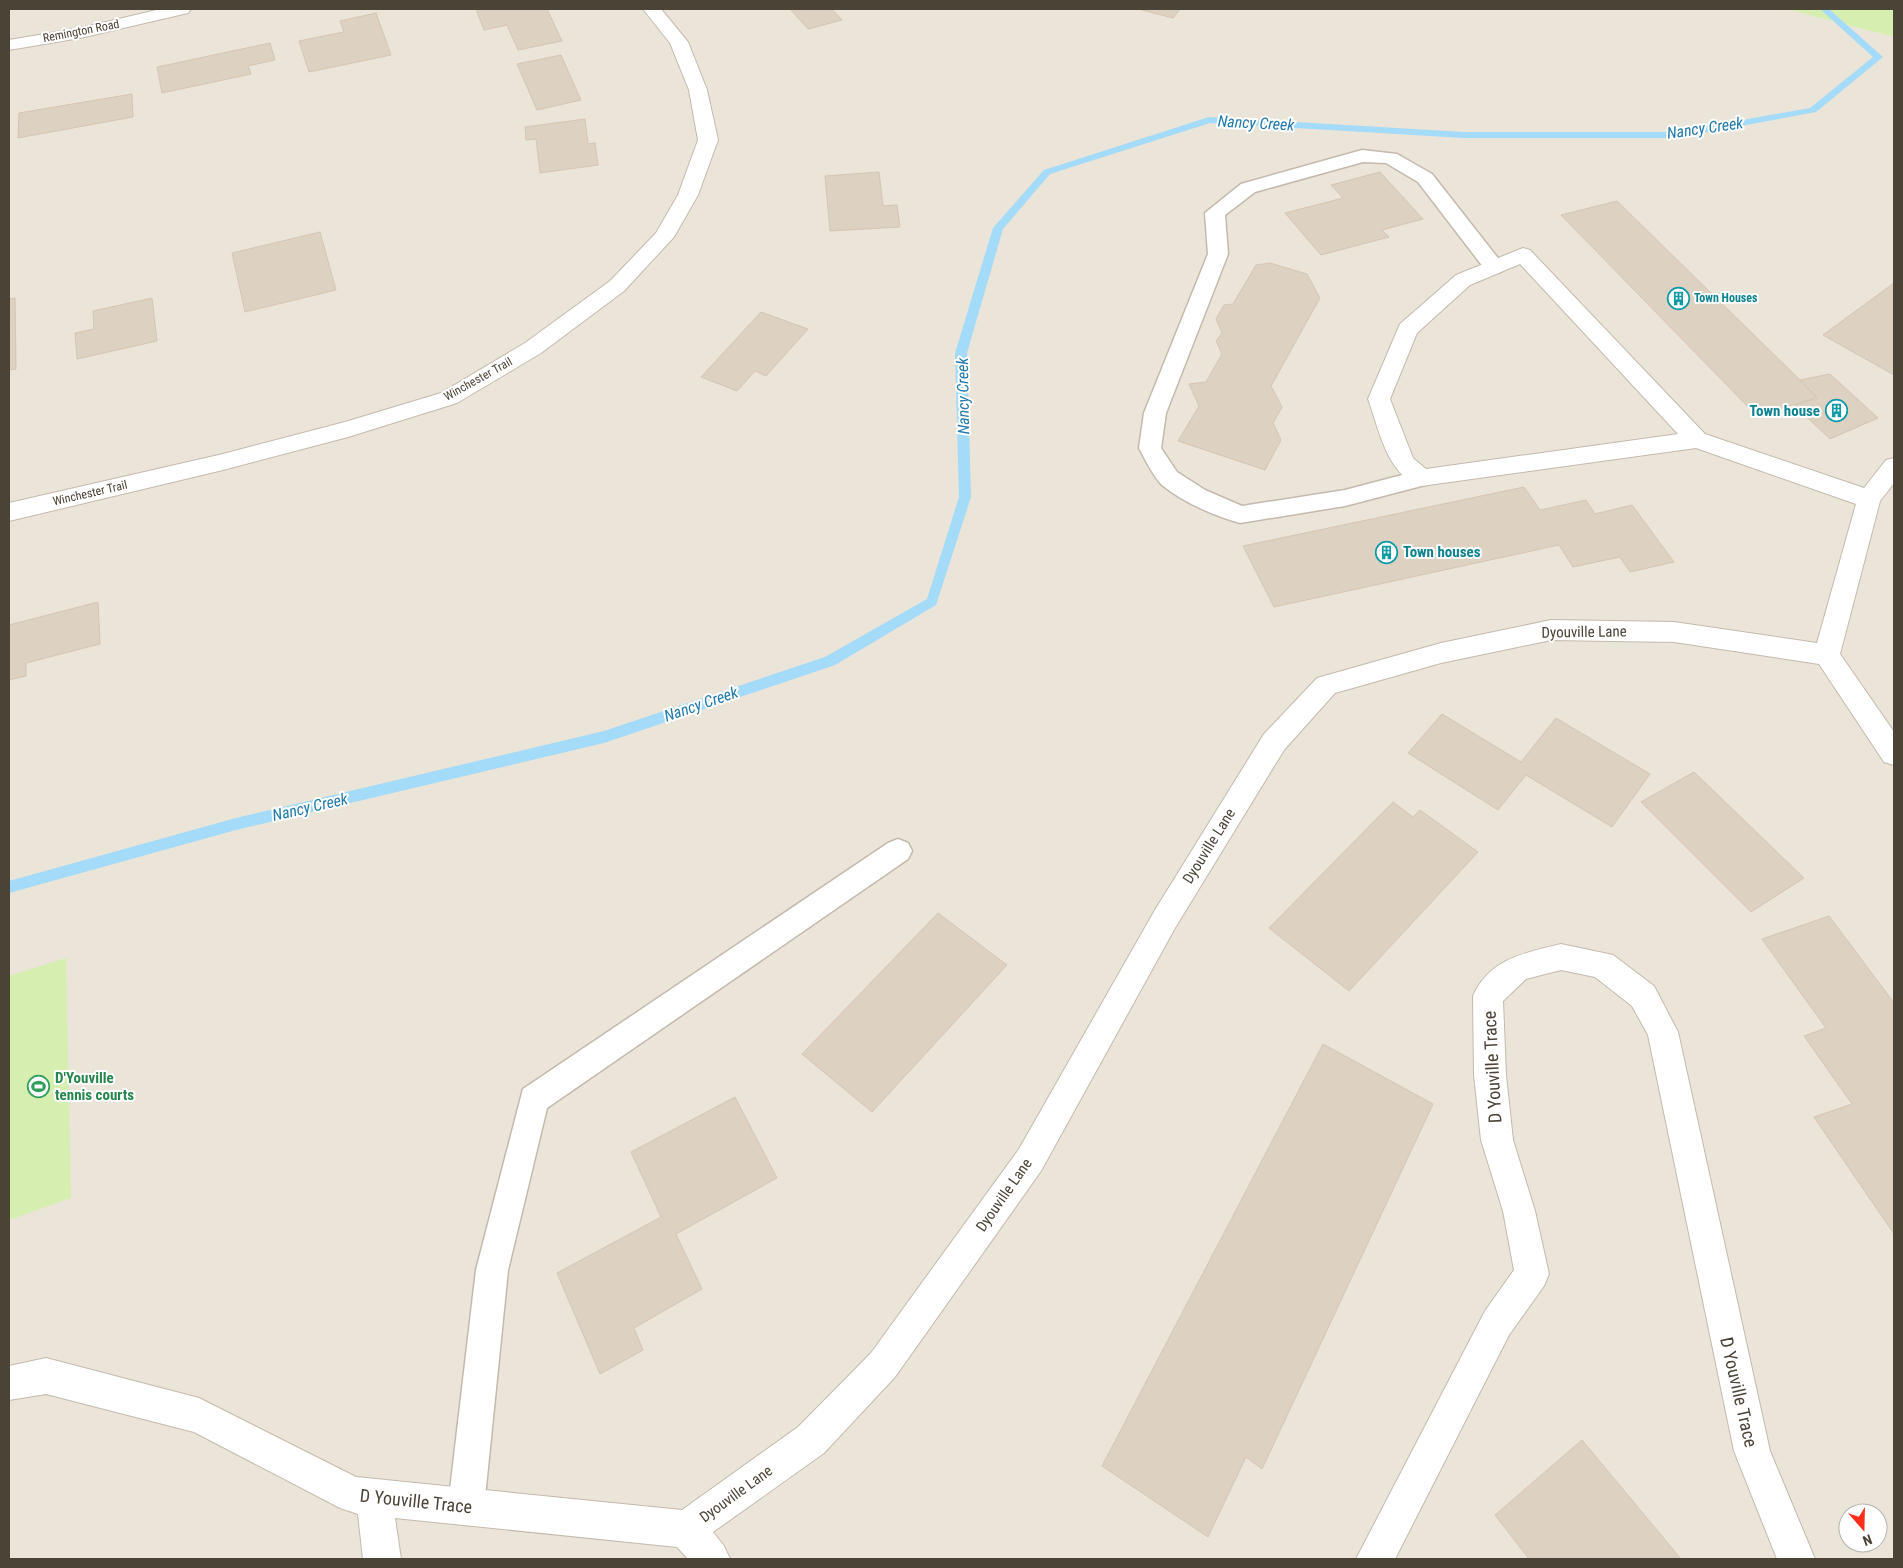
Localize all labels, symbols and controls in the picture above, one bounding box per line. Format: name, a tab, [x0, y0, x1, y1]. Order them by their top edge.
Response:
street label: Remington Road	[42, 17, 120, 45]
water label: Nancy Creek	[1217, 112, 1296, 135]
water label: Nancy Creek	[1666, 113, 1745, 143]
building icon: Town Houses	[1666, 286, 1690, 310]
place label: Town Houses	[1694, 291, 1758, 305]
street label: Winchester Trail	[441, 354, 515, 404]
water label: Nancy Creek	[953, 356, 973, 435]
building icon: Town house	[1824, 399, 1848, 423]
place label: Town house	[1749, 402, 1820, 420]
street label: Winchester Trail	[51, 478, 129, 508]
building icon: Town houses	[1375, 540, 1399, 564]
place label: Town houses	[1403, 543, 1481, 561]
street label: Dyouville Lane	[1541, 622, 1627, 642]
water label: Nancy Creek	[662, 682, 741, 725]
water label: Nancy Creek	[270, 789, 351, 825]
street label: Dyouville Lane	[1179, 805, 1239, 887]
street label: D Youville Trace	[1479, 1010, 1505, 1124]
place label: D'Youville tennis courts	[55, 1069, 134, 1104]
sports icon: D'Youville tennis courts	[27, 1075, 51, 1099]
street label: Dyouville Lane	[972, 1155, 1036, 1235]
street label: D Youville Trace	[1716, 1335, 1762, 1449]
street label: Dyouville Lane	[696, 1462, 776, 1526]
street label: D Youville Trace	[359, 1485, 473, 1517]
north arrow	[1838, 1503, 1888, 1553]
text: N	[1861, 1531, 1874, 1549]

